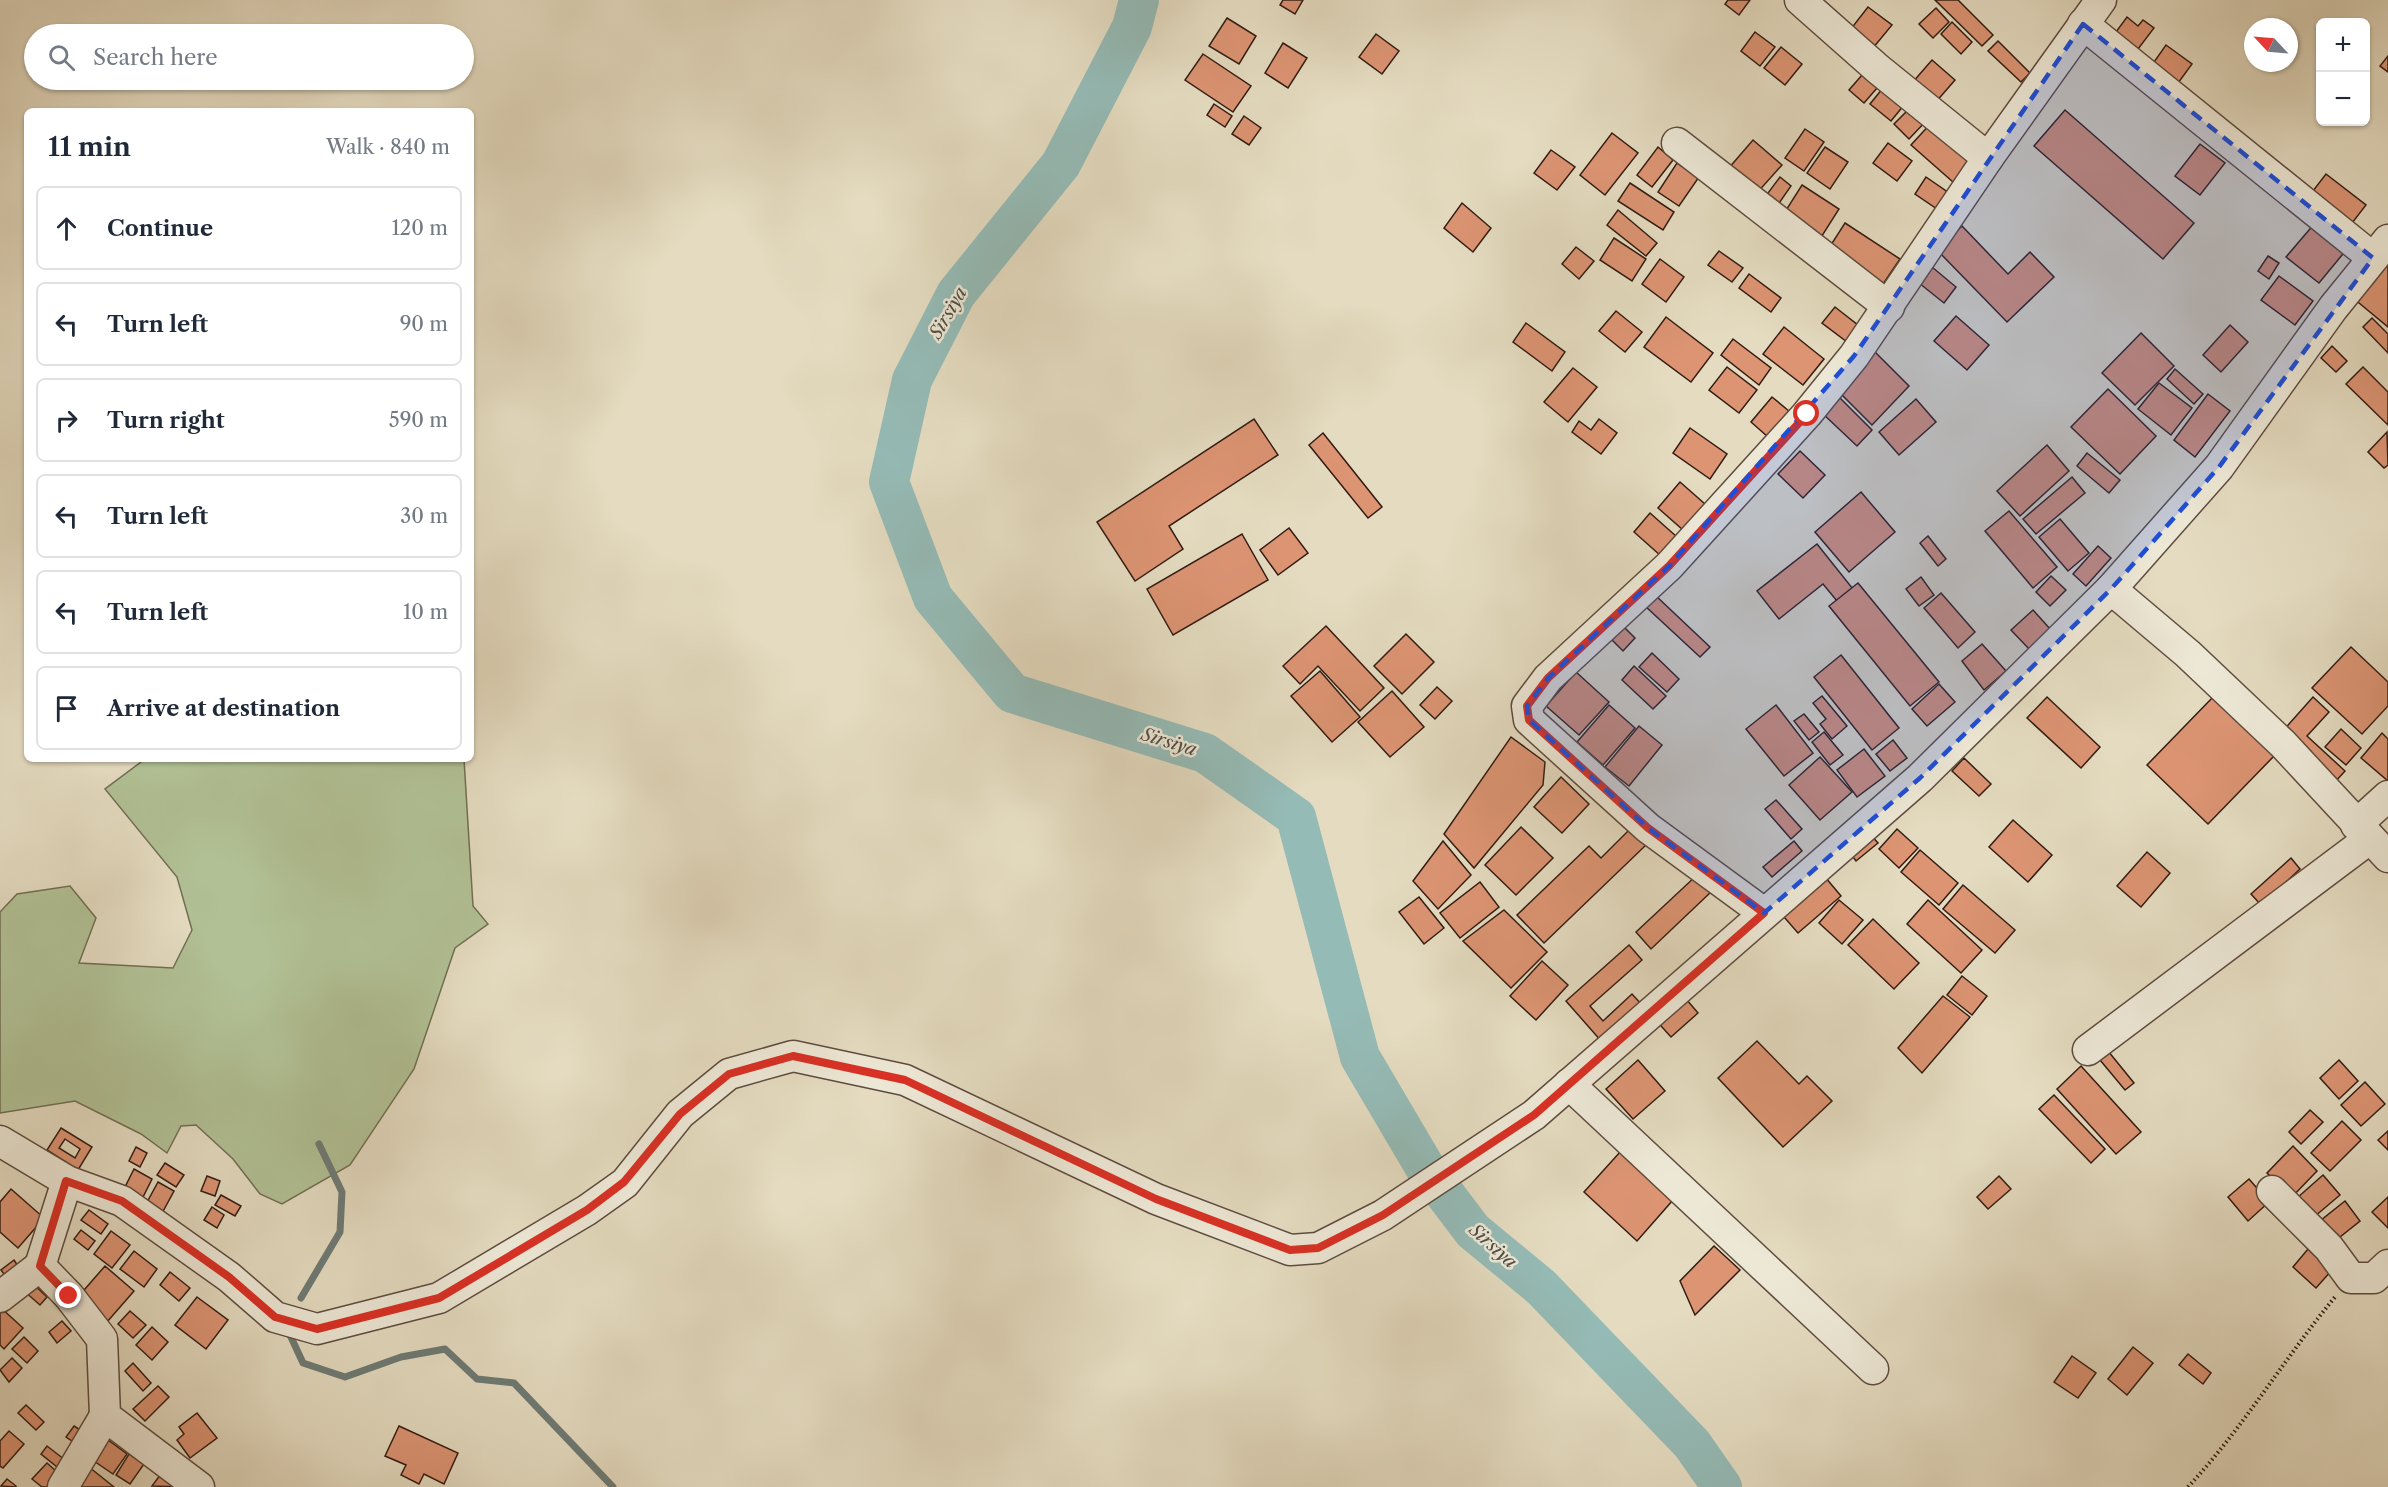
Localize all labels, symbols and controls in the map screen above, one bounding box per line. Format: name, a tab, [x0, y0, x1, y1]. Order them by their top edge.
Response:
north arrow	[2244, 18, 2298, 72]
map controls	[2316, 18, 2370, 126]
button: +	[2316, 18, 2370, 72]
search box	[24, 24, 474, 90]
icon: search	[45, 41, 78, 74]
text: Search here	[93, 44, 218, 71]
button: −	[2316, 72, 2370, 126]
text: 11 min	[48, 131, 131, 163]
text: Walk · 840 m	[326, 135, 450, 159]
icon: ahead	[50, 212, 83, 245]
text: Continue	[107, 215, 213, 242]
text: 120 m	[391, 216, 448, 240]
water label: Sirsiya	[924, 283, 972, 344]
icon: left	[50, 308, 83, 341]
text: Turn left	[107, 311, 208, 338]
text: 90 m	[400, 312, 448, 336]
route start	[1793, 400, 1819, 426]
icon: right	[50, 404, 83, 437]
text: Turn right	[107, 407, 225, 434]
text: 590 m	[389, 408, 448, 432]
icon: left	[50, 500, 83, 533]
text: Turn left	[107, 503, 208, 530]
text: 30 m	[400, 504, 448, 528]
icon: left	[50, 596, 83, 629]
text: Turn left	[107, 599, 208, 626]
text: 10 m	[403, 600, 448, 624]
icon: arrive	[50, 692, 83, 725]
text: Arrive at destination	[107, 695, 340, 722]
water label: Sirsiya	[1138, 723, 1199, 761]
water label: Sirsiya	[1464, 1218, 1521, 1273]
route end	[55, 1282, 81, 1308]

